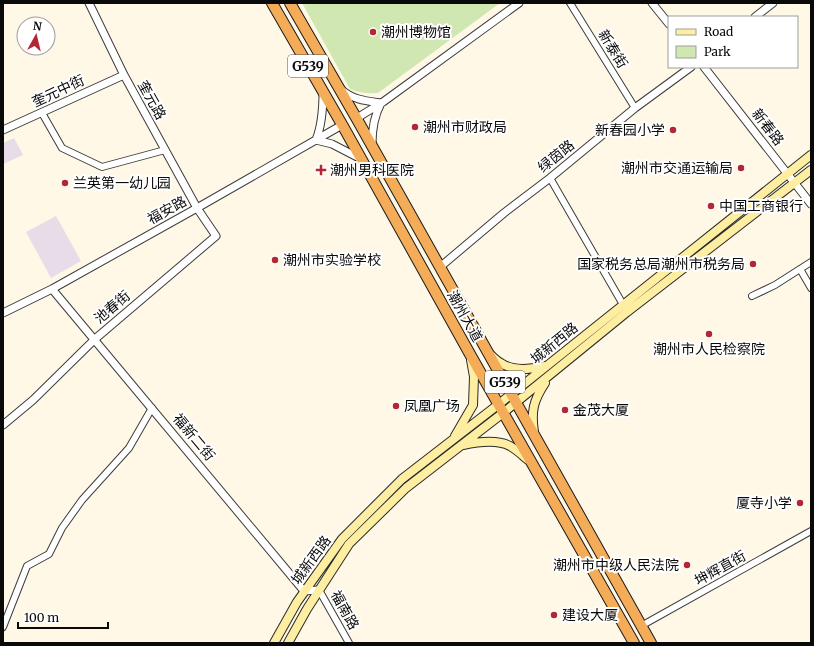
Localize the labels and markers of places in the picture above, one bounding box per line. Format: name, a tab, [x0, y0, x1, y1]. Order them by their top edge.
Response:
place label: 潮州博物馆	[381, 23, 451, 41]
marker: 潮州博物馆	[368, 27, 378, 37]
place label: 潮州市财政局	[423, 118, 507, 136]
place label: 新春园小学	[595, 121, 665, 139]
marker: 潮州市财政局	[410, 122, 420, 132]
marker: 新春园小学	[668, 125, 678, 135]
place label: 潮州市交通运输局	[621, 159, 733, 177]
place label: 潮州男科医院	[330, 161, 414, 179]
marker: 潮州市交通运输局	[736, 163, 746, 173]
marker: 潮州男科医院	[315, 164, 327, 176]
place label: 兰英第一幼儿园	[73, 174, 171, 192]
marker: 兰英第一幼儿园	[60, 178, 70, 188]
place label: 中国工商银行	[719, 197, 803, 215]
marker: 中国工商银行	[706, 201, 716, 211]
place label: 潮州市实验学校	[283, 251, 381, 269]
marker: 潮州市实验学校	[270, 255, 280, 265]
place label: 国家税务总局潮州市税务局	[577, 255, 745, 273]
marker: 国家税务总局潮州市税务局	[748, 259, 758, 269]
marker: 潮州市人民检察院	[704, 329, 714, 339]
place label: 潮州市人民检察院	[653, 340, 765, 358]
place label: 凤凰广场	[404, 397, 460, 415]
marker: 凤凰广场	[391, 401, 401, 411]
place label: 金茂大厦	[573, 401, 629, 419]
marker: 金茂大厦	[560, 405, 570, 415]
place label: 厦寺小学	[736, 494, 792, 512]
marker: 厦寺小学	[795, 498, 805, 508]
place label: 潮州市中级人民法院	[553, 556, 679, 574]
marker: 潮州市中级人民法院	[682, 560, 692, 570]
place label: 建设大厦	[562, 606, 618, 624]
marker: 建设大厦	[549, 610, 559, 620]

